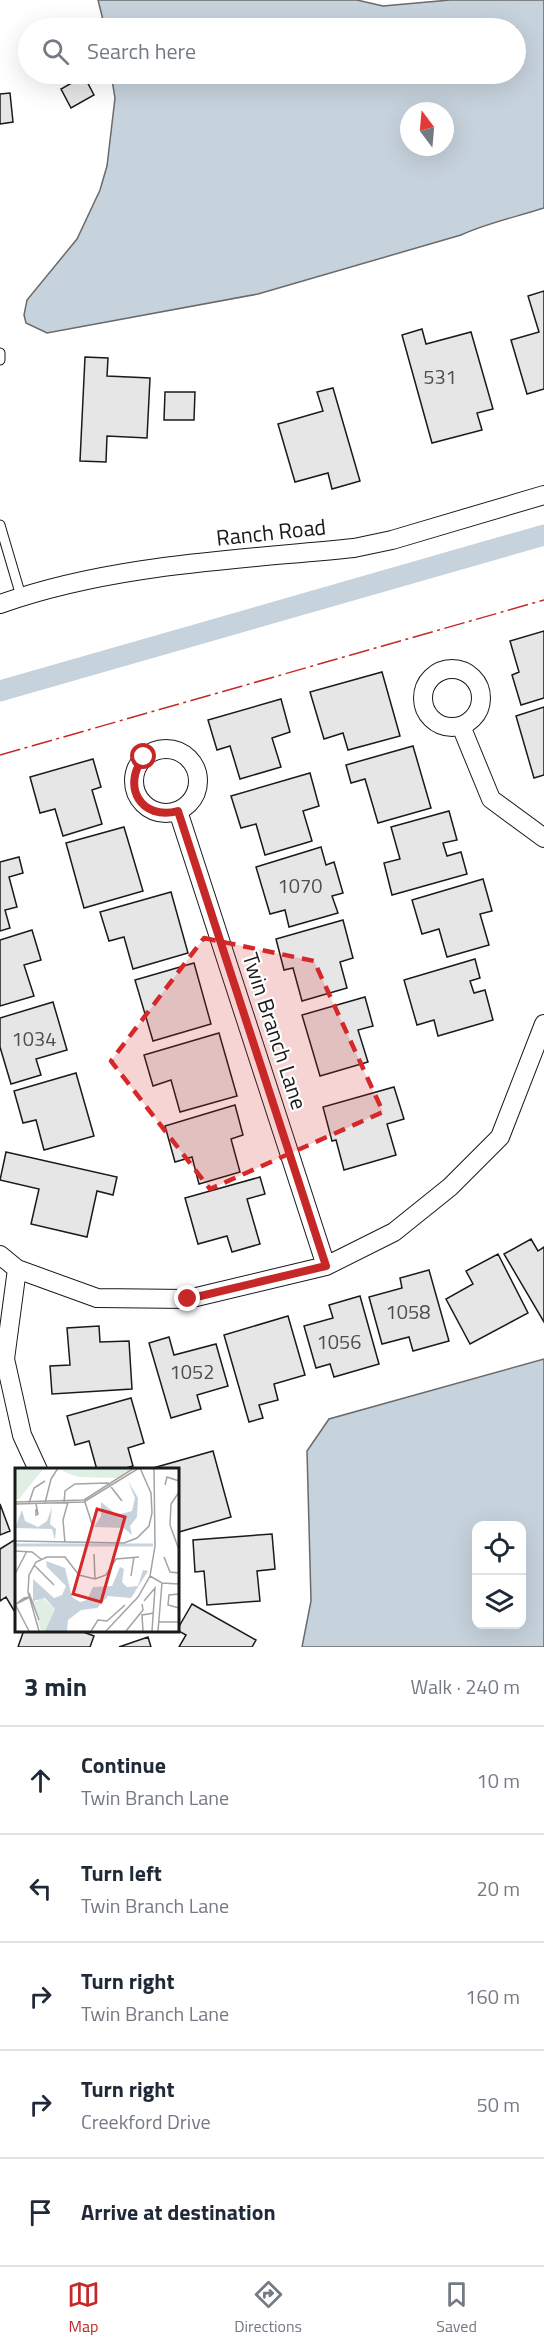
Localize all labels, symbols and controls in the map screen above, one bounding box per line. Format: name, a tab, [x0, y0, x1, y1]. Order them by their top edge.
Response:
search box	[18, 18, 526, 84]
text: Search here	[87, 34, 196, 68]
icon: search	[39, 35, 72, 68]
north arrow	[400, 102, 454, 156]
house number: 531	[423, 361, 457, 392]
street label: Ranch Road	[214, 509, 328, 555]
route start	[130, 743, 156, 769]
house number: 1070	[278, 870, 322, 901]
street label: Twin Branch Lane	[234, 948, 316, 1114]
house number: 1034	[12, 1023, 56, 1054]
route end	[174, 1285, 200, 1311]
house number: 1058	[386, 1296, 430, 1327]
house number: 1056	[317, 1326, 361, 1357]
house number: 1052	[170, 1356, 214, 1387]
inset map	[15, 1468, 178, 1632]
map controls	[472, 1521, 526, 1629]
button: locate	[472, 1521, 526, 1575]
button: layers	[472, 1575, 526, 1629]
text: 3 min	[24, 1667, 87, 1706]
text: Walk · 240 m	[411, 1671, 520, 1702]
text: Continue	[81, 1748, 166, 1782]
icon: ahead	[24, 1764, 57, 1797]
text: 10 m	[476, 1765, 520, 1796]
text: Twin Branch Lane	[81, 1782, 229, 1813]
text: Turn left	[81, 1856, 162, 1890]
icon: left	[24, 1872, 57, 1905]
text: 20 m	[476, 1873, 520, 1904]
text: Twin Branch Lane	[81, 1890, 229, 1921]
text: Turn right	[81, 1964, 175, 1998]
icon: right	[24, 1980, 57, 2013]
text: 160 m	[465, 1981, 520, 2012]
text: Twin Branch Lane	[81, 1998, 229, 2029]
text: Turn right	[81, 2072, 175, 2106]
icon: right	[24, 2088, 57, 2121]
text: 50 m	[476, 2089, 520, 2120]
text: Creekford Drive	[81, 2106, 211, 2137]
text: Arrive at destination	[81, 2195, 276, 2229]
icon: arrive	[24, 2196, 57, 2229]
tab: Map	[67, 2278, 100, 2338]
tab: Directions	[234, 2278, 302, 2338]
tab: Saved	[436, 2278, 477, 2338]

